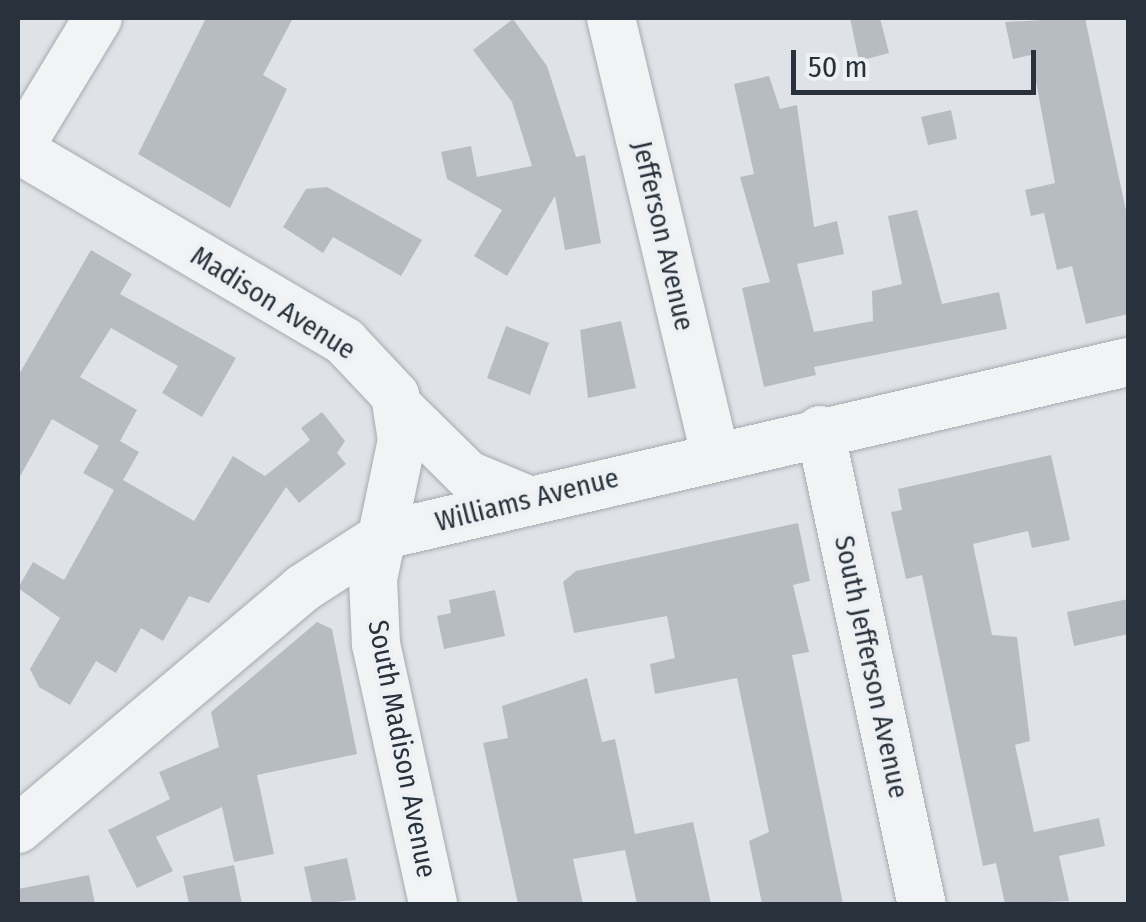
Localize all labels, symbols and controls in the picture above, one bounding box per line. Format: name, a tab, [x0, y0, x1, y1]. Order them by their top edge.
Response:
scale bar	[796, 30, 1041, 92]
text: 50 m	[808, 49, 868, 85]
street label: Jefferson Avenue	[625, 138, 701, 334]
street label: Madison Avenue	[184, 239, 362, 367]
street label: Williams Avenue	[432, 461, 622, 539]
street label: South Jefferson Avenue	[827, 533, 915, 801]
street label: South Madison Avenue	[361, 617, 443, 881]

